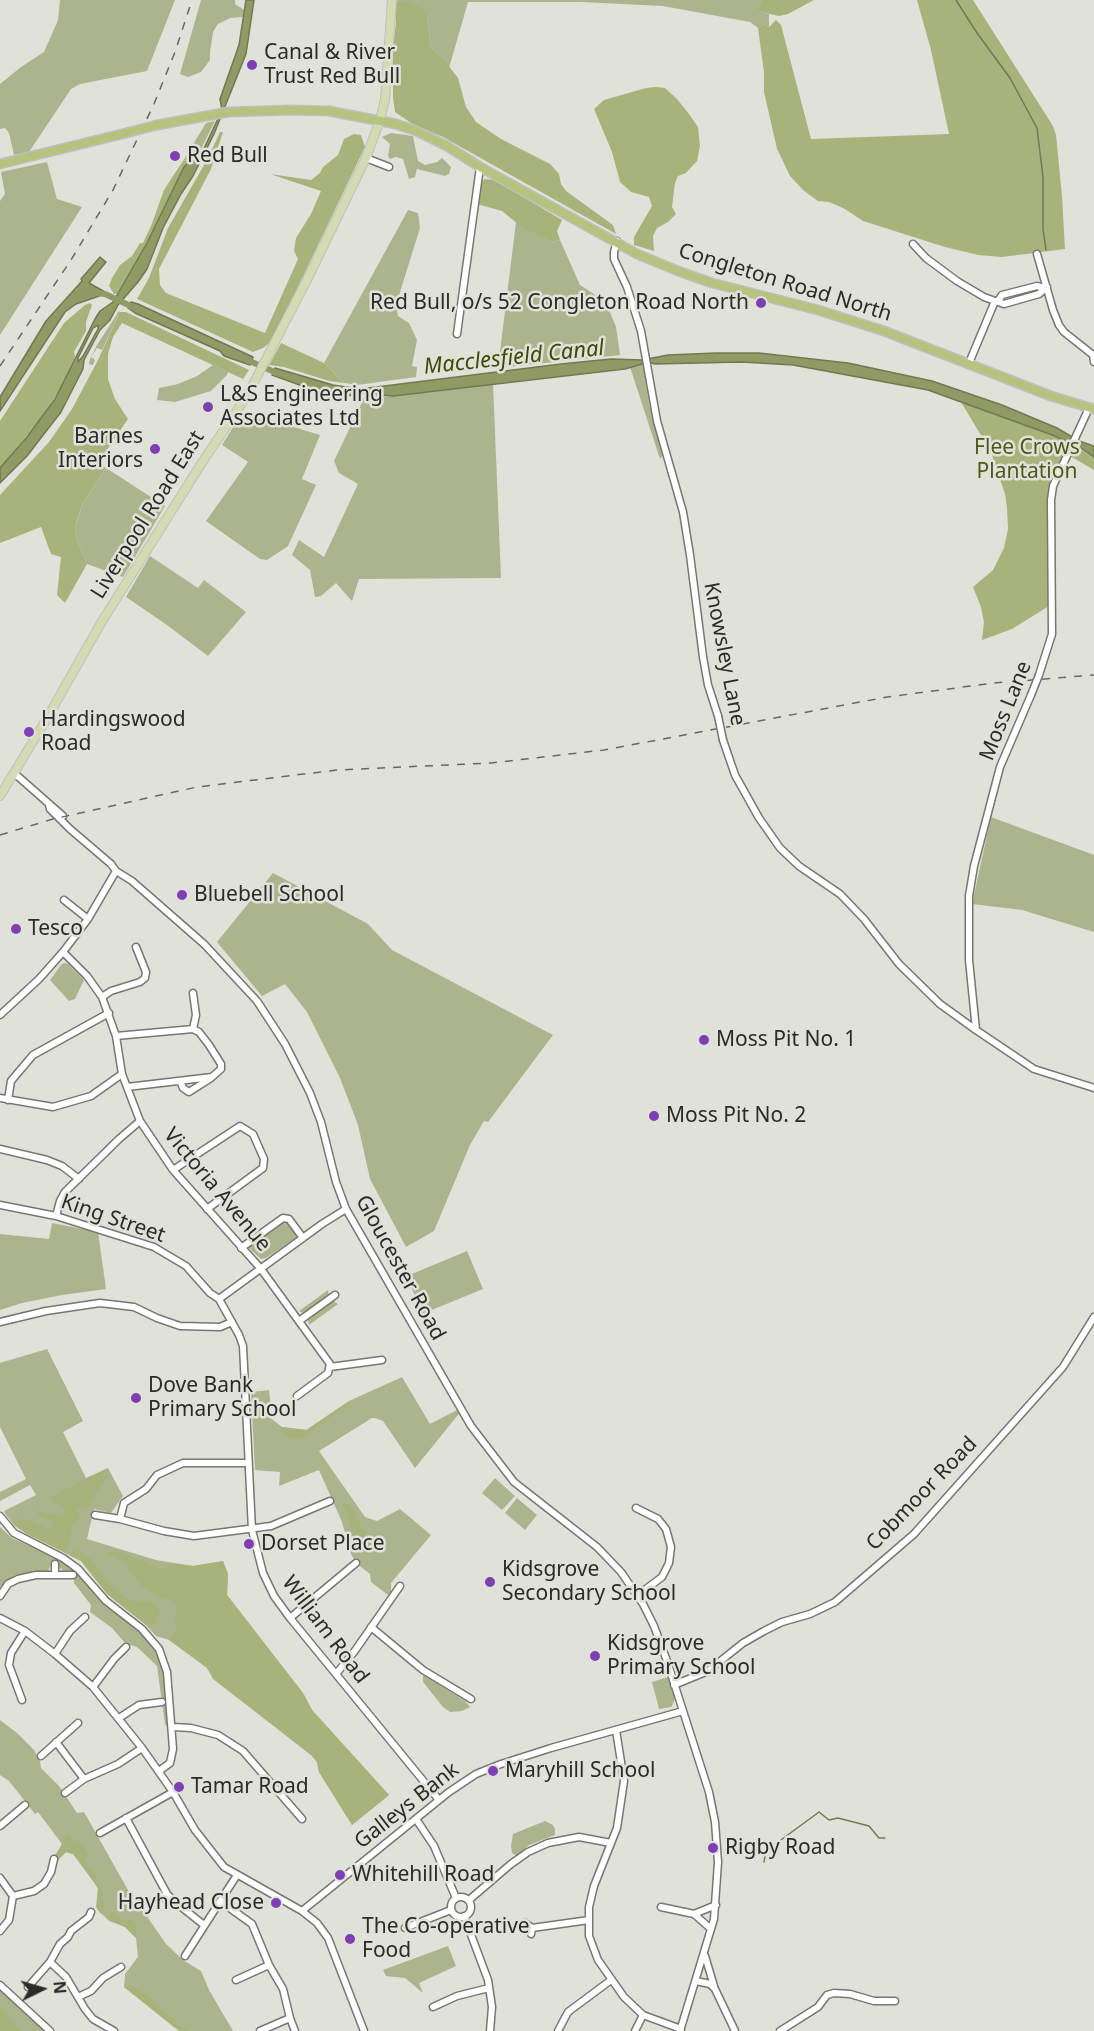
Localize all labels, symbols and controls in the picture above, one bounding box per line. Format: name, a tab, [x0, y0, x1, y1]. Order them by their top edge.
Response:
place label: Canal & River Trust Red Bull	[264, 40, 400, 90]
marker: Canal & River Trust Red Bull	[245, 58, 259, 72]
place label: Red Bull	[187, 143, 268, 169]
marker: Red Bull	[168, 149, 182, 163]
street label: Congleton Road North	[675, 239, 895, 327]
place label: Red Bull, o/s 52 Congleton Road North	[370, 290, 749, 316]
marker: Red Bull, o/s 52 Congleton Road North	[754, 296, 768, 310]
water label: Macclesfield Canal	[423, 335, 605, 381]
place label: L&S Engineering Associates Ltd	[220, 382, 383, 432]
marker: L&S Engineering Associates Ltd	[201, 400, 215, 414]
place label: Barnes Interiors	[58, 424, 143, 474]
street label: Liverpool Road East	[86, 426, 210, 604]
park label: Flee Crows Plantation	[974, 435, 1080, 485]
marker: Barnes Interiors	[148, 442, 162, 456]
street label: Knowsley Lane	[698, 580, 750, 728]
street label: Moss Lane	[975, 658, 1037, 764]
place label: Hardingswood Road	[41, 707, 186, 757]
marker: Hardingswood Road	[22, 725, 36, 739]
place label: Bluebell School	[194, 882, 344, 908]
marker: Bluebell School	[175, 888, 189, 902]
place label: Tesco	[28, 916, 83, 942]
marker: Tesco	[9, 922, 23, 936]
place label: Moss Pit No. 1	[716, 1027, 856, 1053]
marker: Moss Pit No. 1	[697, 1033, 711, 1047]
place label: Moss Pit No. 2	[666, 1103, 806, 1129]
marker: Moss Pit No. 2	[647, 1109, 661, 1123]
street label: Victoria Avenue	[158, 1123, 276, 1257]
street label: King Street	[58, 1189, 168, 1249]
street label: Gloucester Road	[350, 1191, 450, 1345]
place label: Dove Bank Primary School	[148, 1373, 296, 1423]
marker: Dove Bank Primary School	[129, 1391, 143, 1405]
street label: Cobmoor Road	[861, 1432, 983, 1556]
place label: Dorset Place	[261, 1531, 384, 1557]
marker: Dorset Place	[242, 1537, 256, 1551]
place label: Kidsgrove Secondary School	[502, 1557, 676, 1607]
street label: William Road	[276, 1571, 374, 1689]
marker: Kidsgrove Secondary School	[483, 1575, 497, 1589]
place label: Kidsgrove Primary School	[607, 1631, 755, 1681]
marker: Kidsgrove Primary School	[588, 1649, 602, 1663]
street label: Galleys Bank	[350, 1758, 464, 1854]
place label: Maryhill School	[505, 1758, 655, 1784]
marker: Maryhill School	[486, 1764, 500, 1778]
place label: Tamar Road	[191, 1774, 309, 1800]
marker: Tamar Road	[172, 1780, 186, 1794]
place label: Rigby Road	[725, 1835, 836, 1861]
marker: Rigby Road	[706, 1841, 720, 1855]
place label: Whitehill Road	[352, 1862, 495, 1888]
marker: Whitehill Road	[333, 1868, 347, 1882]
place label: Hayhead Close	[118, 1890, 264, 1916]
marker: Hayhead Close	[269, 1896, 283, 1910]
place label: The Co-operative Food	[362, 1914, 530, 1964]
marker: The Co-operative Food	[343, 1932, 357, 1946]
north arrow	[12, 1959, 72, 2019]
text: N	[48, 1980, 71, 1995]

